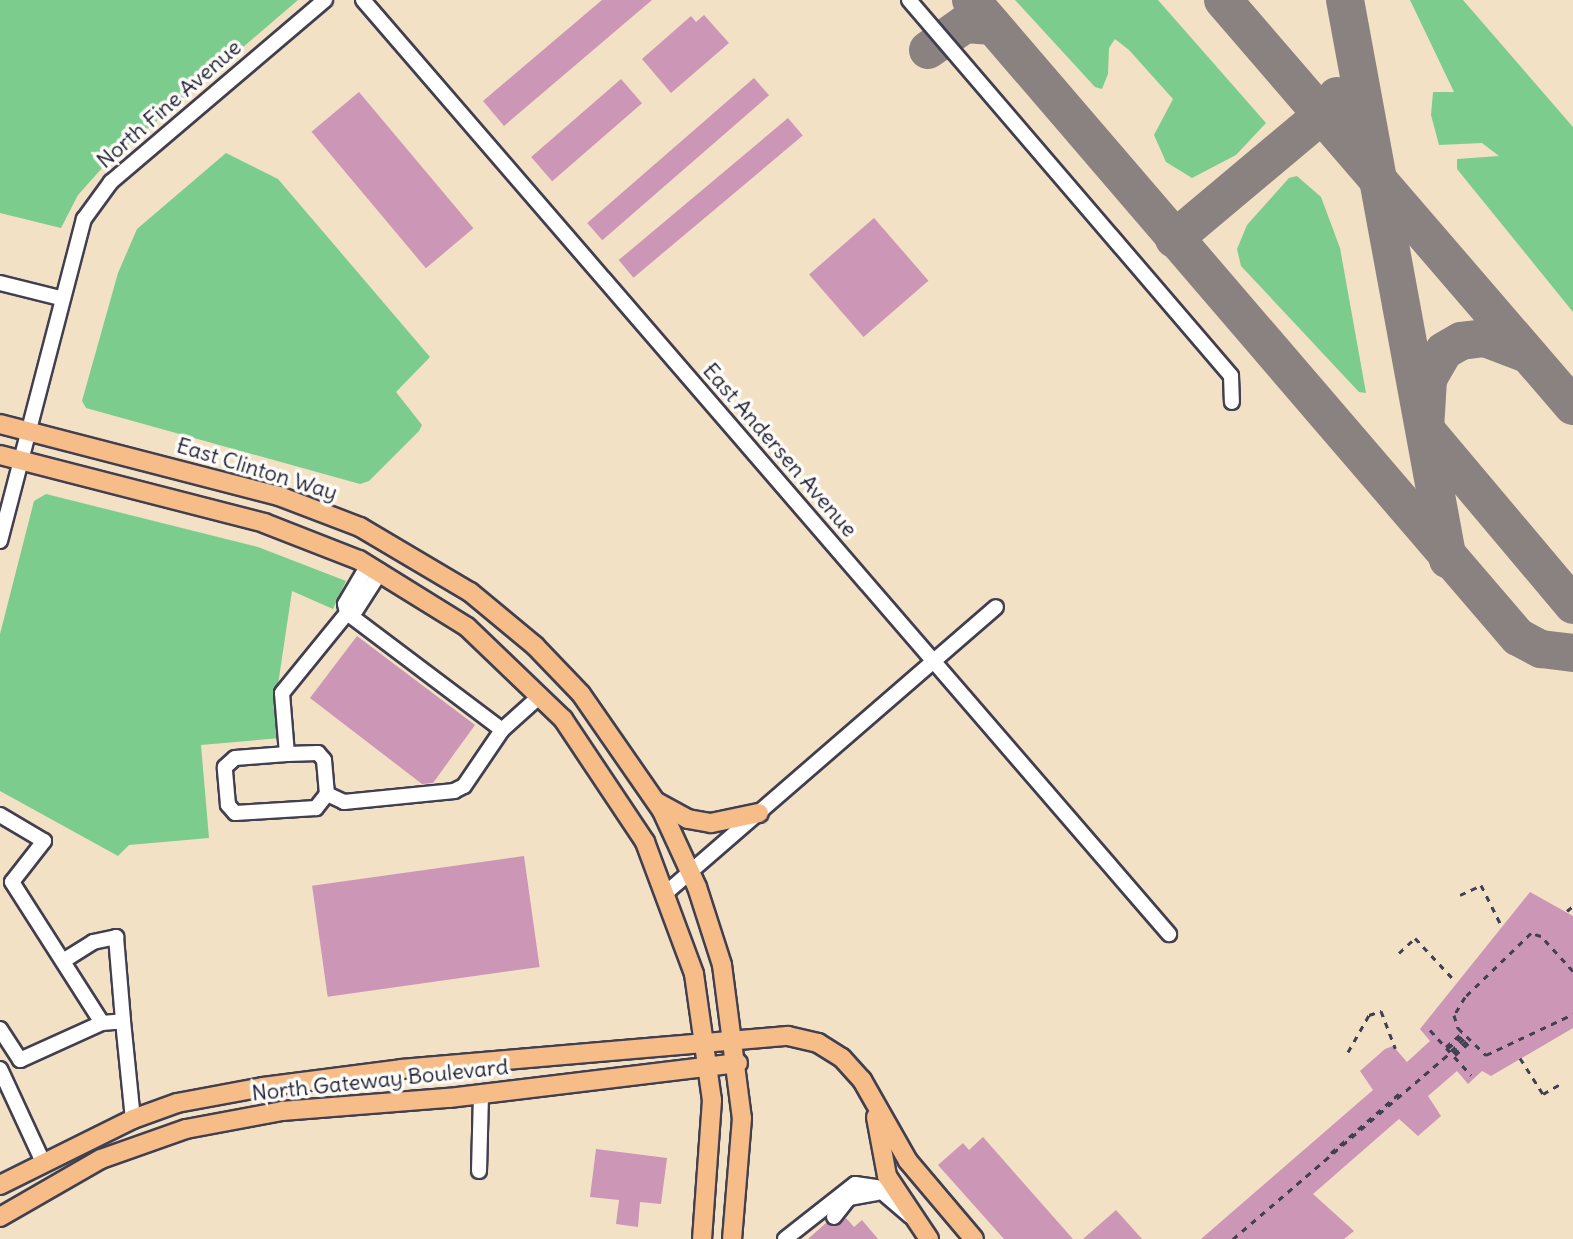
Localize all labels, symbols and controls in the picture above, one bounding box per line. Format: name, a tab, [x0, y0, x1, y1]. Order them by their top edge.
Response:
street label: North Fine Avenue	[91, 34, 247, 174]
street label: East Andersen Avenue	[697, 358, 863, 542]
street label: East Clinton Way	[173, 432, 341, 506]
street label: North Gateway Boulevard	[250, 1053, 510, 1107]

